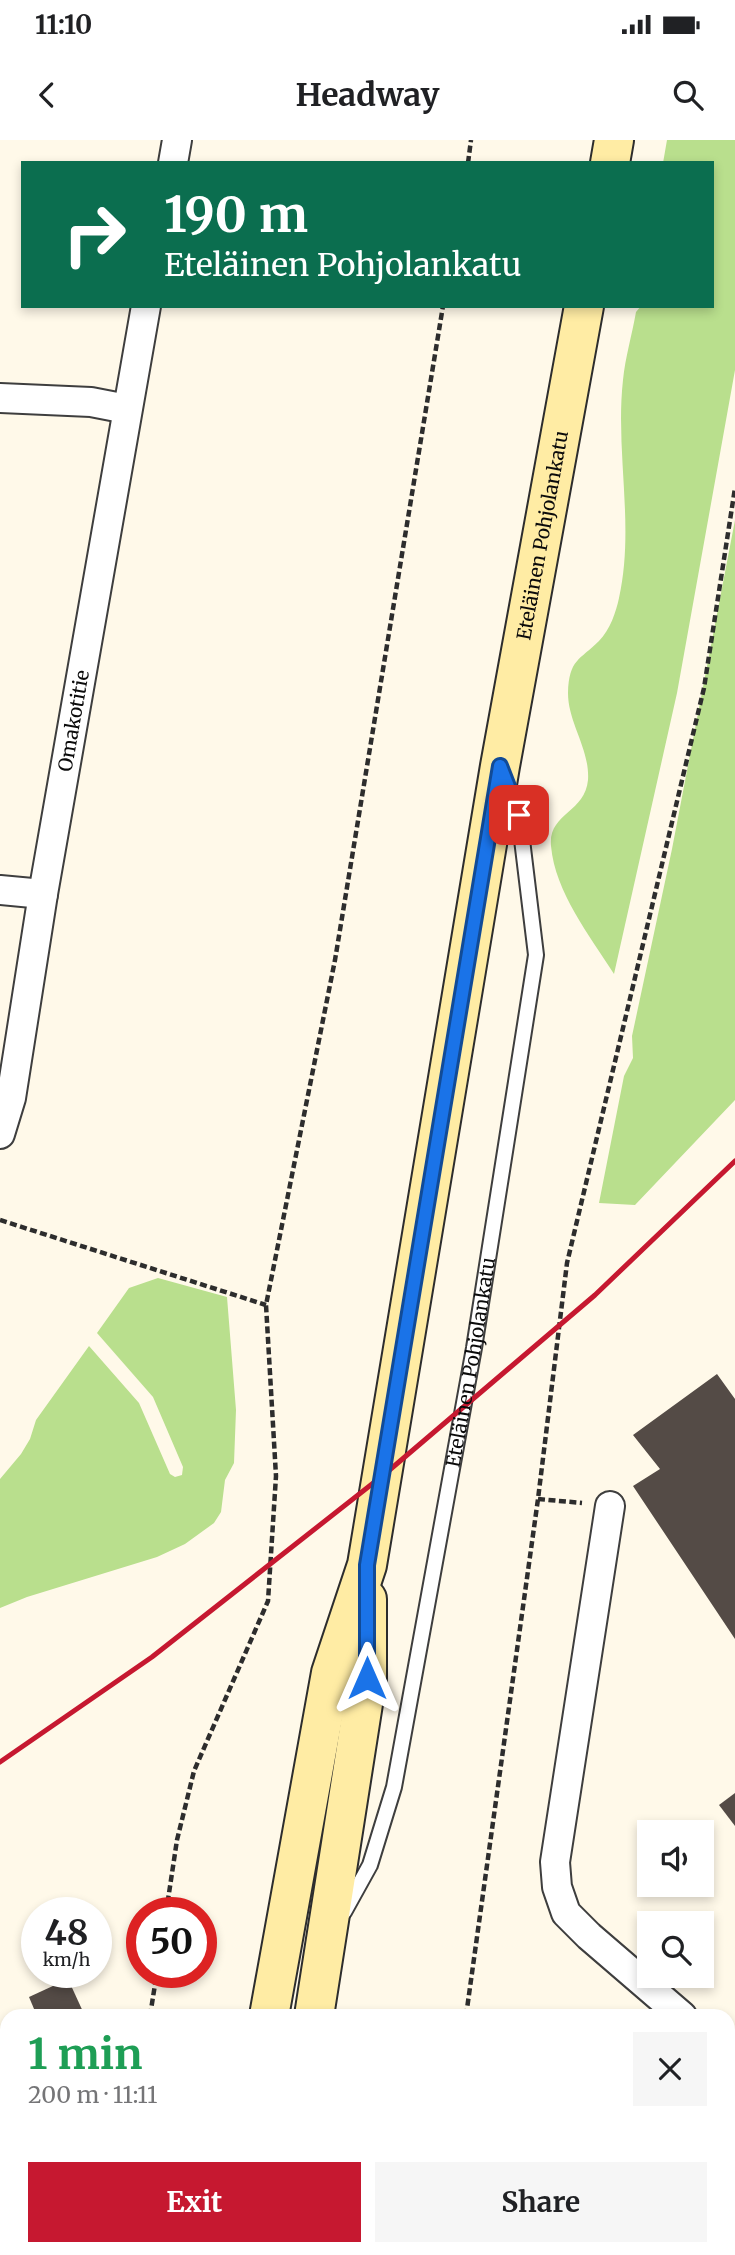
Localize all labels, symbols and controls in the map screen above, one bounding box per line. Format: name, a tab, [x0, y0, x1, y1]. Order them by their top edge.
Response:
text: 11:10	[35, 8, 92, 41]
text: Headway	[295, 75, 440, 115]
icon: back	[28, 76, 66, 114]
icon: search	[669, 76, 707, 114]
text: 190 m	[164, 184, 308, 245]
icon: right	[49, 189, 140, 280]
text: Eteläinen Pohjolankatu	[164, 245, 522, 285]
street label: Eteläinen Pohjolankatu	[511, 428, 573, 642]
street label: Omakotitie	[53, 668, 94, 773]
pin	[489, 785, 549, 845]
icon: arrive	[500, 796, 538, 834]
street label: Eteläinen Pohjolankatu	[441, 1256, 500, 1469]
position arrow	[330, 1641, 404, 1715]
map controls	[637, 1820, 714, 1988]
button: sound	[637, 1820, 714, 1897]
speed limit sign: 50	[126, 1897, 217, 1988]
text: 48	[45, 1911, 88, 1955]
button: search	[637, 1911, 714, 1988]
text: km/h	[43, 1948, 90, 1971]
text: 1 min	[28, 2028, 142, 2080]
button: close	[633, 2032, 707, 2106]
text: 200 m · 11:11	[28, 2080, 157, 2109]
button: Exit	[28, 2162, 361, 2242]
button: Share	[375, 2162, 707, 2242]

